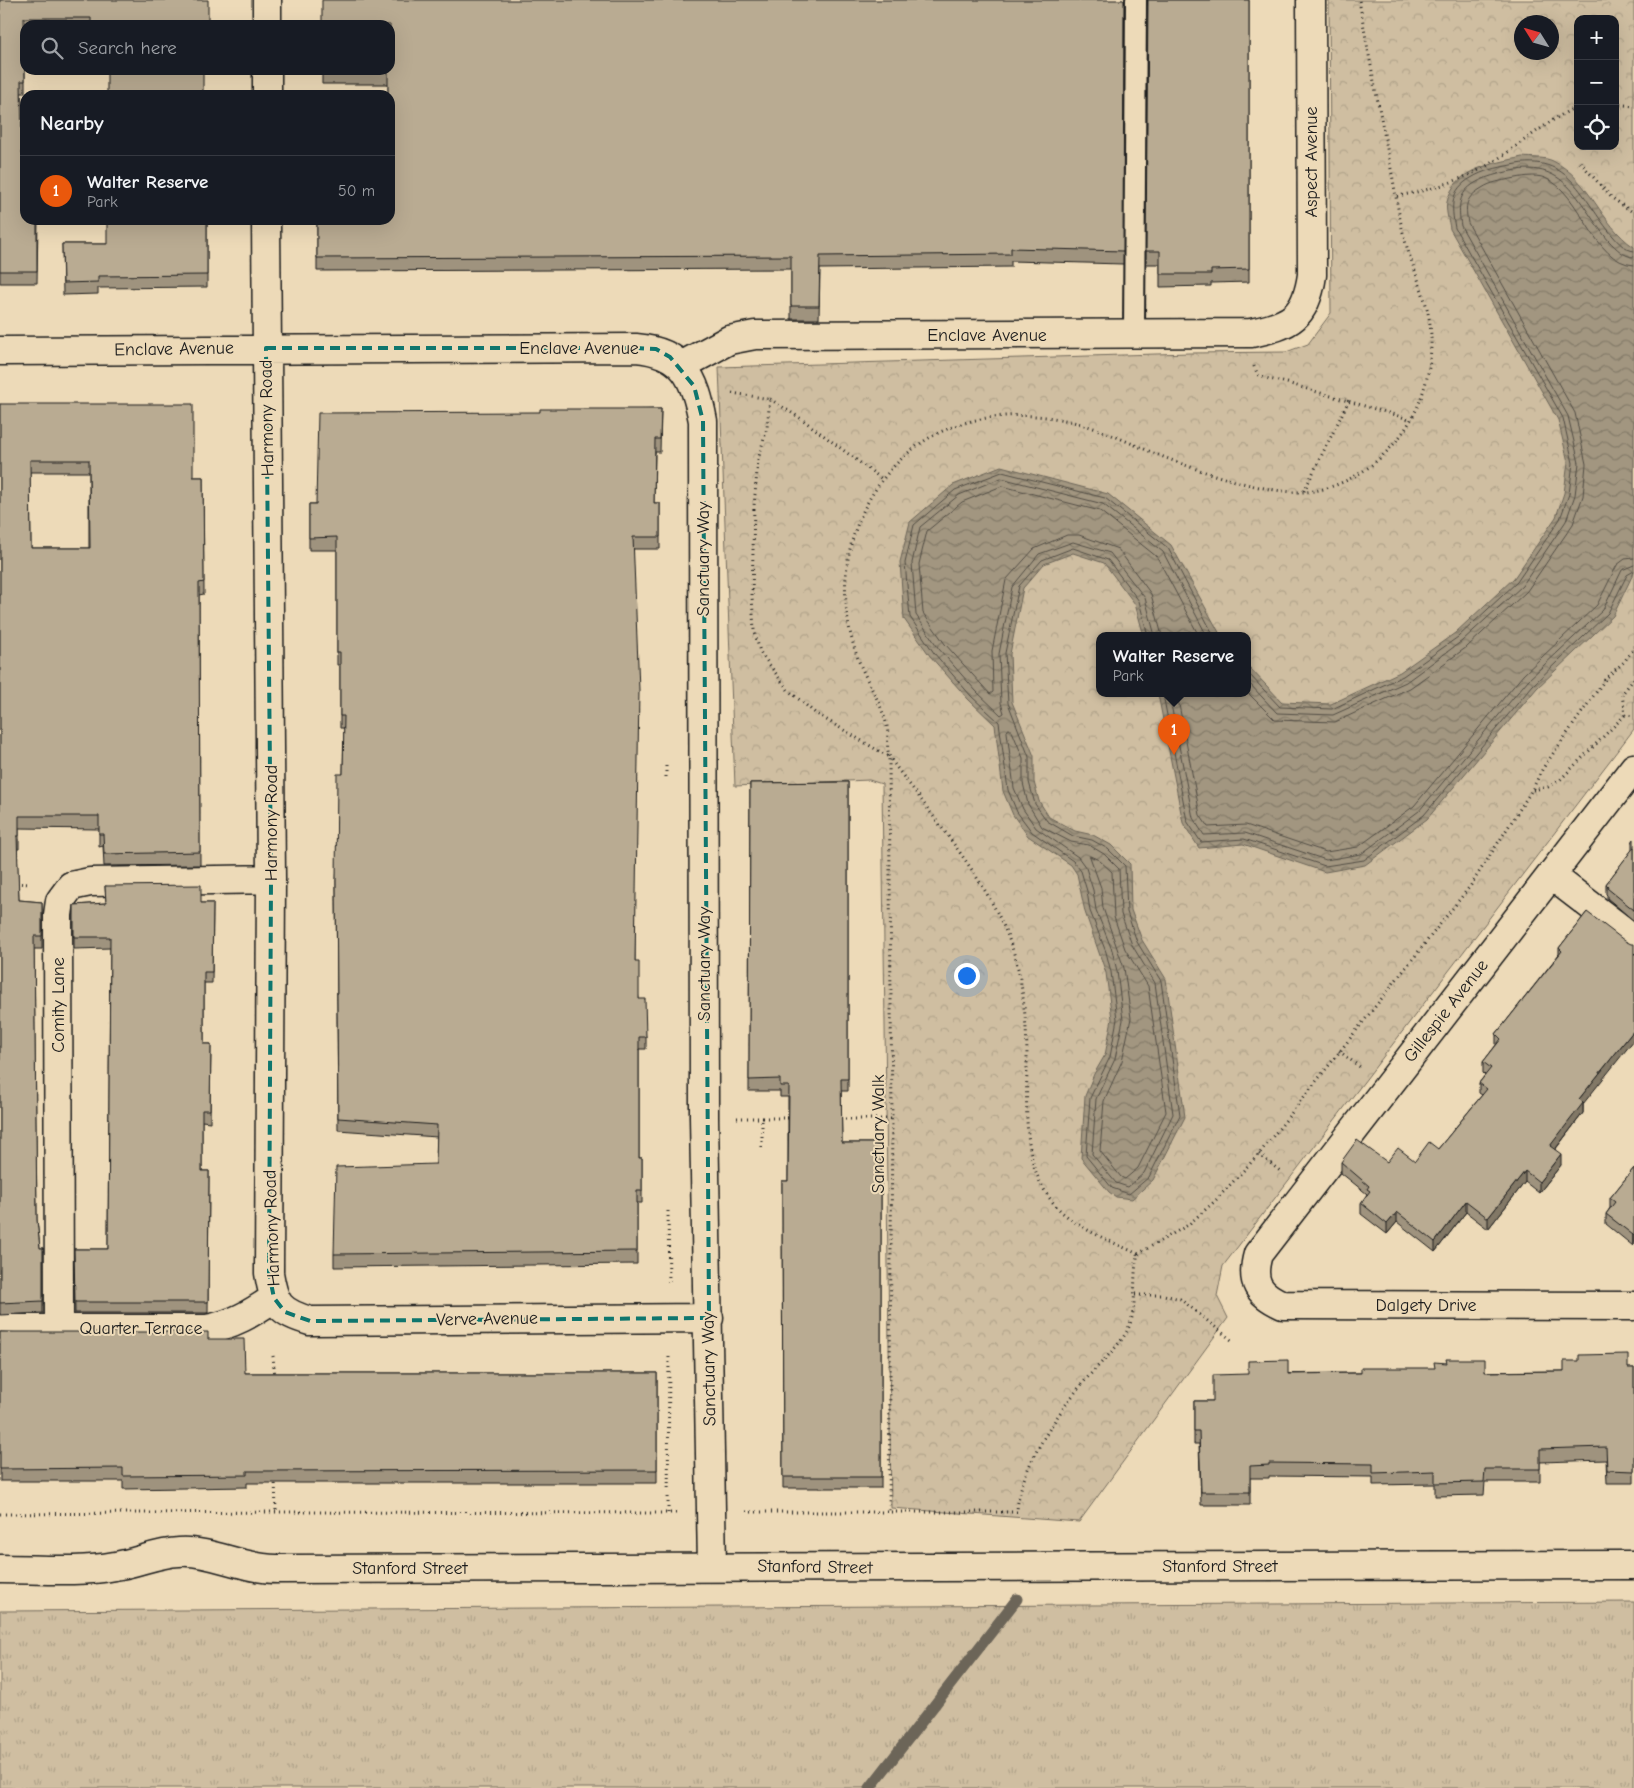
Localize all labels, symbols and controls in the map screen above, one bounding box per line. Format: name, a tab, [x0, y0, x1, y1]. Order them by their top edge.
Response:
north arrow	[1514, 15, 1559, 60]
map controls	[1574, 15, 1619, 150]
button: +	[1574, 15, 1619, 60]
search box	[20, 20, 395, 75]
icon: search	[38, 34, 66, 62]
text: Search here	[78, 37, 177, 59]
button: −	[1574, 60, 1619, 105]
button: locate	[1574, 105, 1619, 150]
street label: Aspect Avenue	[1301, 106, 1322, 218]
text: Nearby	[40, 111, 104, 135]
text: Walter Reserve	[87, 171, 208, 193]
text: 1	[53, 182, 59, 200]
text: 50 m	[338, 182, 375, 200]
text: Park	[87, 193, 118, 211]
street label: Enclave Avenue	[927, 325, 1047, 346]
street label: Enclave Avenue	[114, 337, 234, 361]
street label: Enclave Avenue	[519, 338, 639, 359]
street label: Harmony Road	[255, 359, 279, 477]
street label: Sanctuary Way	[693, 501, 714, 616]
popup	[1096, 632, 1251, 697]
text: Walter Reserve	[1113, 645, 1234, 667]
text: Park	[1113, 667, 1143, 685]
pin: 1	[1158, 714, 1190, 755]
street label: Harmony Road	[261, 765, 282, 881]
street label: Sanctuary Way	[694, 906, 715, 1021]
street label: Gillespie Avenue	[1399, 955, 1493, 1067]
street label: Comity Lane	[48, 957, 69, 1053]
your location	[954, 963, 980, 989]
street label: Sanctuary Walk	[868, 1074, 889, 1194]
street label: Harmony Road	[259, 1169, 285, 1287]
street label: Dalgety Drive	[1375, 1295, 1477, 1316]
street label: Verve Avenue	[436, 1308, 538, 1330]
street label: Sanctuary Way	[697, 1311, 720, 1426]
street label: Quarter Terrace	[79, 1318, 203, 1339]
street label: Stanford Street	[757, 1555, 874, 1579]
street label: Stanford Street	[1162, 1556, 1278, 1577]
street label: Stanford Street	[352, 1558, 468, 1579]

